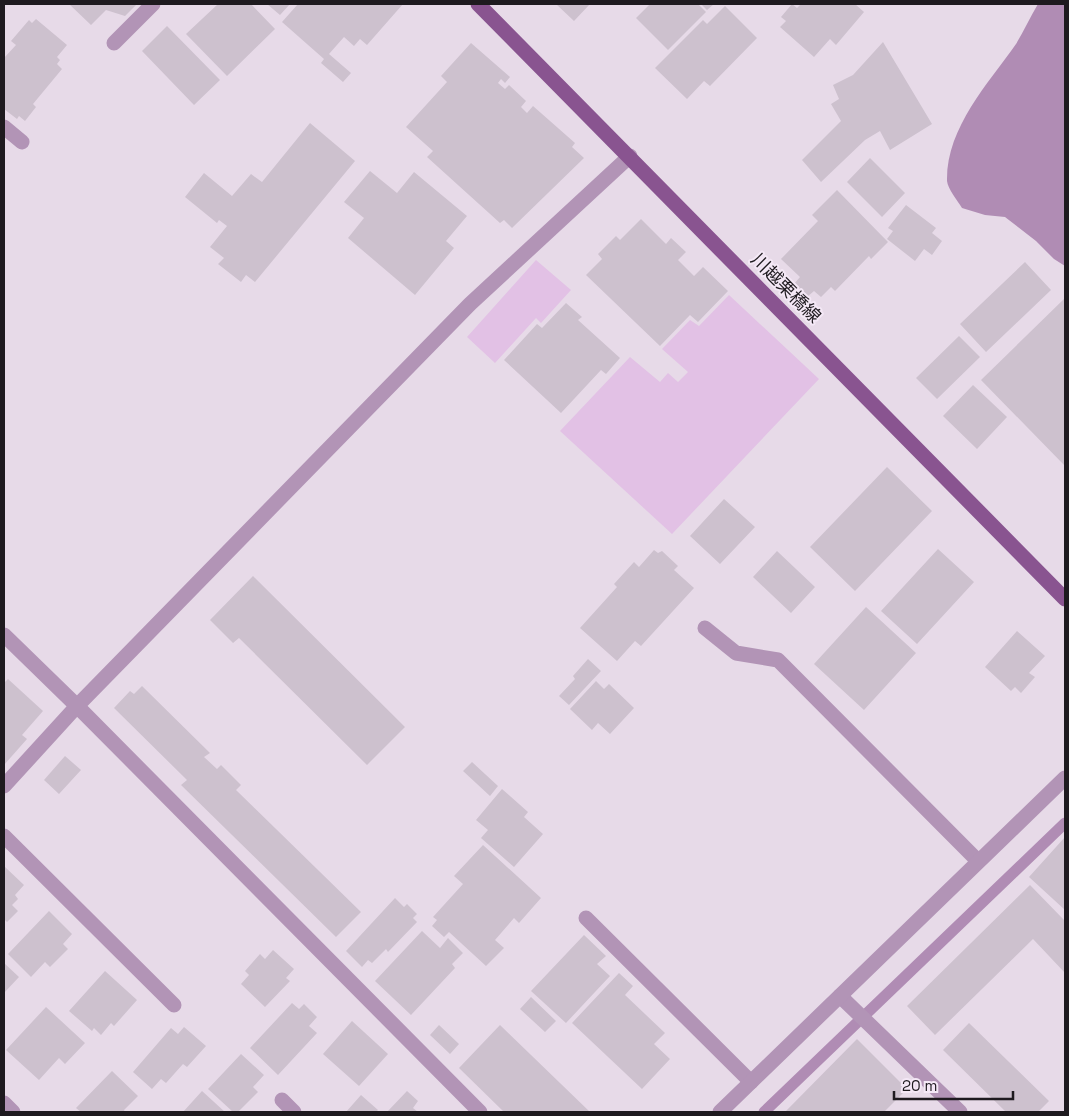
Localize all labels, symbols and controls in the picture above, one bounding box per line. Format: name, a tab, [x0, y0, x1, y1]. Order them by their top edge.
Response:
street label: 川越栗橋線	[746, 248, 826, 328]
scale bar	[894, 1068, 1013, 1100]
text: 20 m	[902, 1076, 937, 1095]

